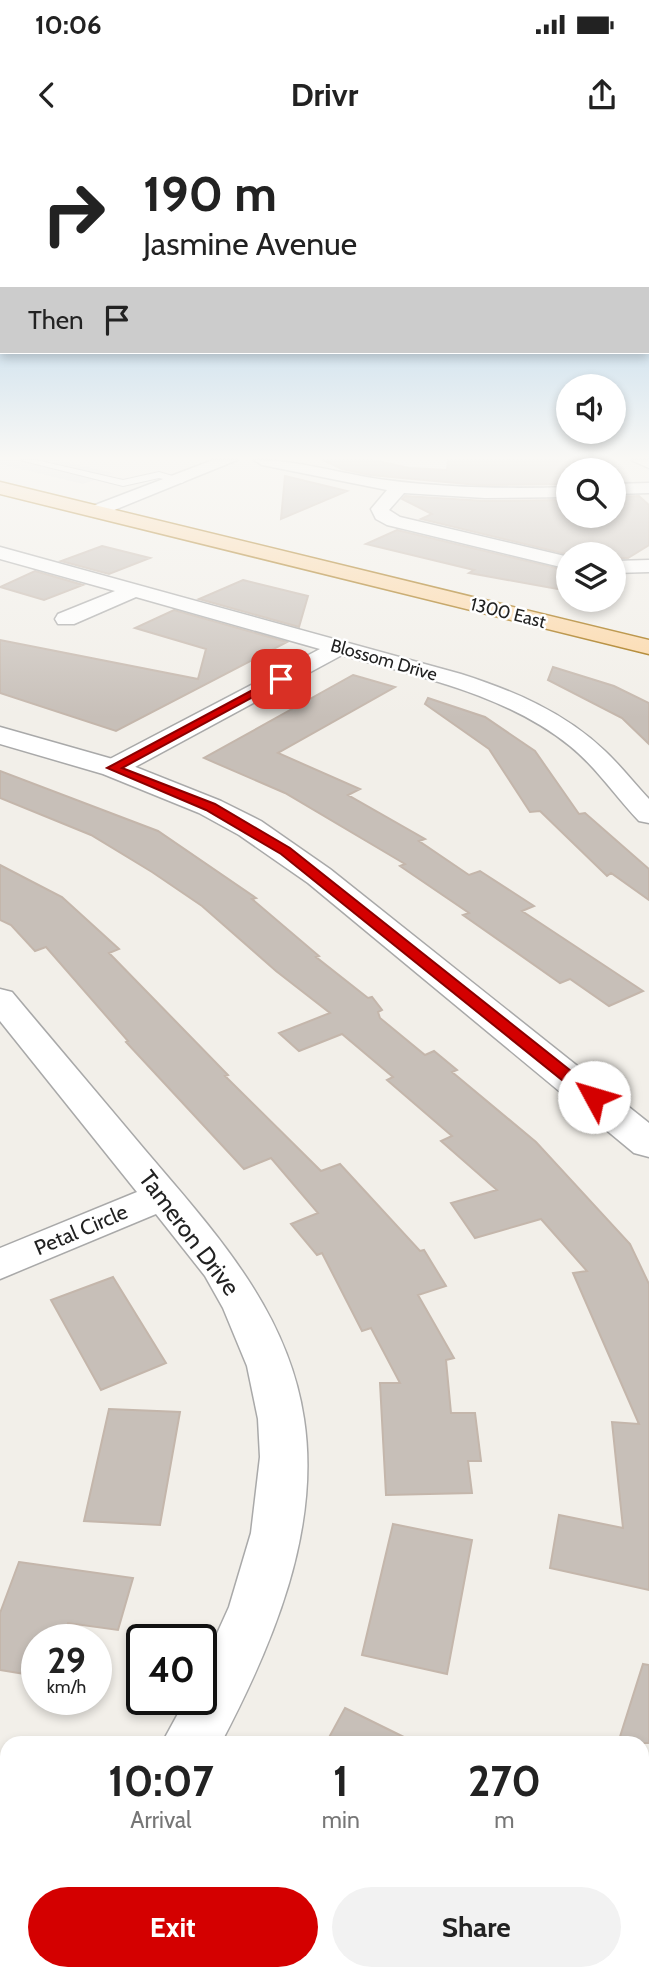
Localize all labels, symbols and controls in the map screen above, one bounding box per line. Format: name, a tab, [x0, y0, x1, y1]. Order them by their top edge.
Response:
text: 10:06	[35, 9, 102, 41]
text: Drivr	[291, 75, 358, 114]
icon: back	[28, 76, 66, 114]
icon: share	[583, 76, 621, 114]
text: 190 m	[143, 164, 277, 223]
icon: right	[28, 168, 119, 259]
text: Jasmine Avenue	[143, 224, 357, 263]
icon: arrive	[98, 301, 136, 339]
text: Then	[28, 304, 84, 336]
map controls	[556, 374, 626, 612]
button: sound	[556, 374, 626, 444]
button: search	[556, 458, 626, 528]
button: layers	[556, 542, 626, 612]
street label: 1300 East	[468, 593, 548, 633]
street label: Blossom Drive	[328, 634, 440, 686]
pin	[251, 649, 311, 709]
icon: arrive	[262, 660, 300, 698]
position arrow	[557, 1060, 631, 1134]
street label: Tameron Drive	[133, 1164, 246, 1301]
street label: Petal Circle	[30, 1199, 131, 1260]
speed limit sign: 40	[126, 1624, 217, 1715]
text: 29	[47, 1639, 86, 1682]
text: km/h	[47, 1676, 86, 1698]
text: 10:07	[108, 1755, 214, 1807]
text: 1	[333, 1755, 349, 1807]
text: 270	[468, 1755, 541, 1807]
text: Arrival	[130, 1806, 192, 1834]
text: min	[322, 1806, 360, 1834]
text: m	[494, 1806, 514, 1834]
button: Exit	[28, 1887, 318, 1967]
button: Share	[332, 1887, 621, 1967]

